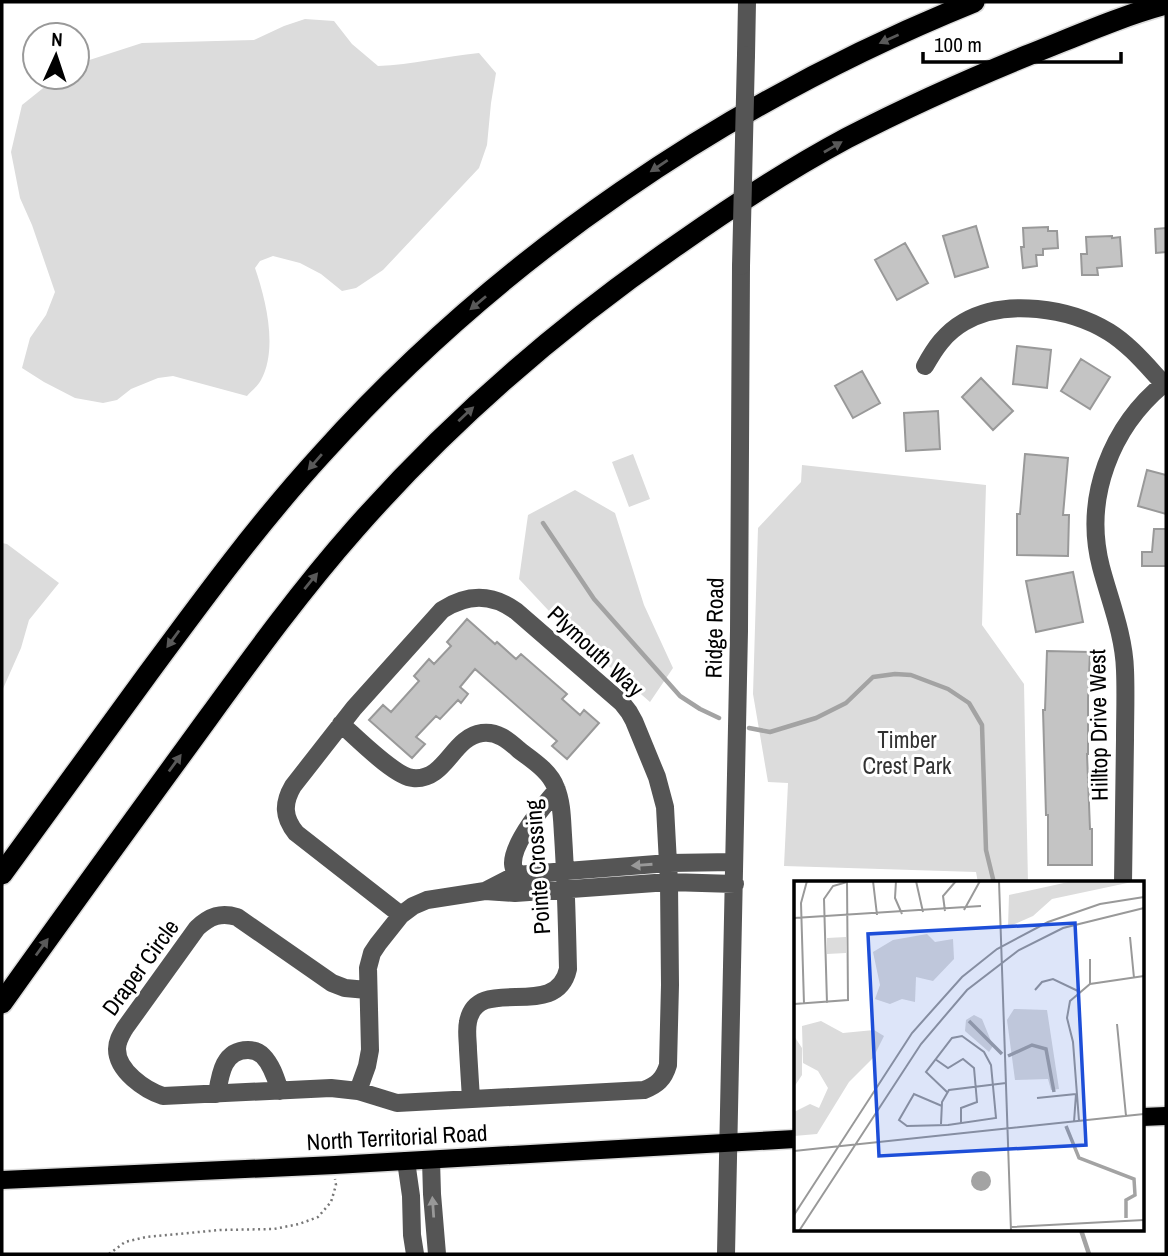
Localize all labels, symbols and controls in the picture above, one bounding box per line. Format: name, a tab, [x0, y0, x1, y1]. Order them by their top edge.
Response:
north arrow	[21, 21, 91, 91]
scale bar	[923, 21, 1121, 65]
text: N	[51, 26, 63, 52]
text: 100 m	[934, 30, 982, 59]
one-way arrow	[879, 33, 899, 45]
one-way arrow	[823, 140, 842, 153]
one-way arrow	[650, 159, 668, 173]
one-way arrow	[469, 295, 486, 310]
one-way arrow	[457, 407, 474, 423]
one-way arrow	[308, 453, 323, 470]
one-way arrow	[303, 572, 318, 589]
street label: Ridge Road	[698, 577, 730, 679]
street label: Plymouth Way	[541, 598, 651, 704]
one-way arrow	[166, 630, 180, 648]
street label: Hilltop Drive West	[1081, 649, 1115, 801]
park label: Timber Crest Park	[862, 724, 952, 781]
one-way arrow	[168, 754, 182, 772]
street label: Pointe Crossing	[517, 798, 557, 936]
one-way arrow	[630, 860, 652, 871]
inset map	[794, 881, 1144, 1232]
street label: Draper Circle	[95, 913, 185, 1021]
one-way arrow	[35, 938, 49, 956]
street label: North Territorial Road	[306, 1117, 488, 1157]
one-way arrow	[427, 1196, 438, 1218]

